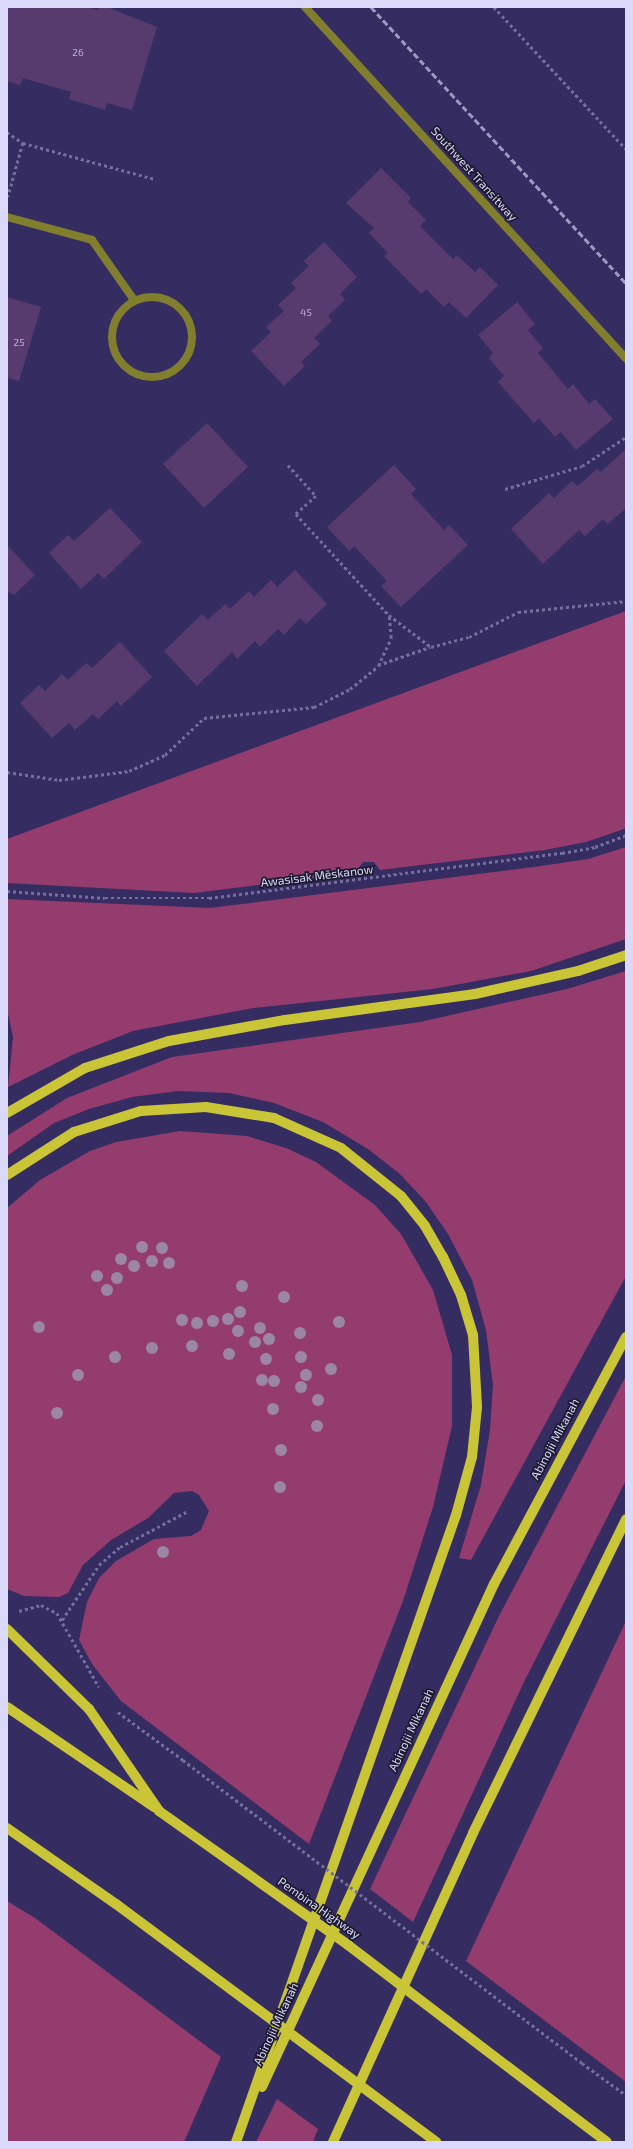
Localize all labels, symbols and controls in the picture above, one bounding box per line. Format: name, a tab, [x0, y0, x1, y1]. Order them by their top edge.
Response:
house number: 26	[72, 47, 84, 59]
street label: Southwest Transitway	[428, 124, 520, 224]
house number: 45	[300, 307, 312, 319]
house number: 25	[14, 337, 24, 349]
street label: Awasisak Mēskanow	[260, 862, 374, 890]
street label: Abinojii Mikanah	[528, 1396, 582, 1482]
street label: Abinojii Mikanah	[386, 1686, 436, 1774]
street label: Pembina Highway	[275, 1874, 363, 1942]
street label: Abinojii Mikanah	[251, 1980, 301, 2068]

